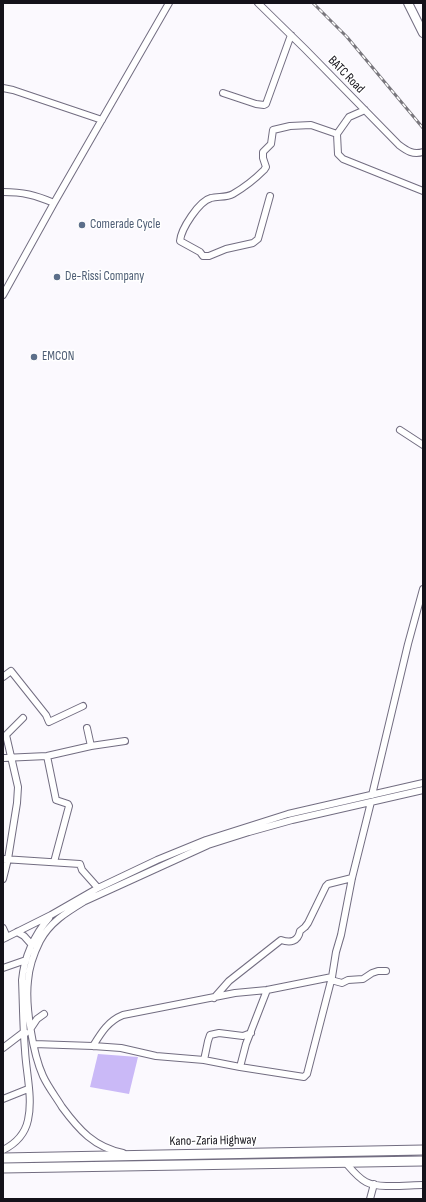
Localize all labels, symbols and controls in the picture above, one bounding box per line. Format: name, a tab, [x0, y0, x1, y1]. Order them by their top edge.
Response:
street label: BATC Road	[324, 53, 368, 97]
place label: Comerade Cycle	[90, 217, 160, 233]
marker: Comerade Cycle	[77, 220, 87, 230]
place label: De-Rissi Company	[65, 269, 144, 285]
marker: De-Rissi Company	[52, 272, 62, 282]
place label: EMCON	[42, 349, 74, 365]
marker: EMCON	[29, 352, 39, 362]
street label: Kano-Zaria Highway	[169, 1132, 257, 1150]

